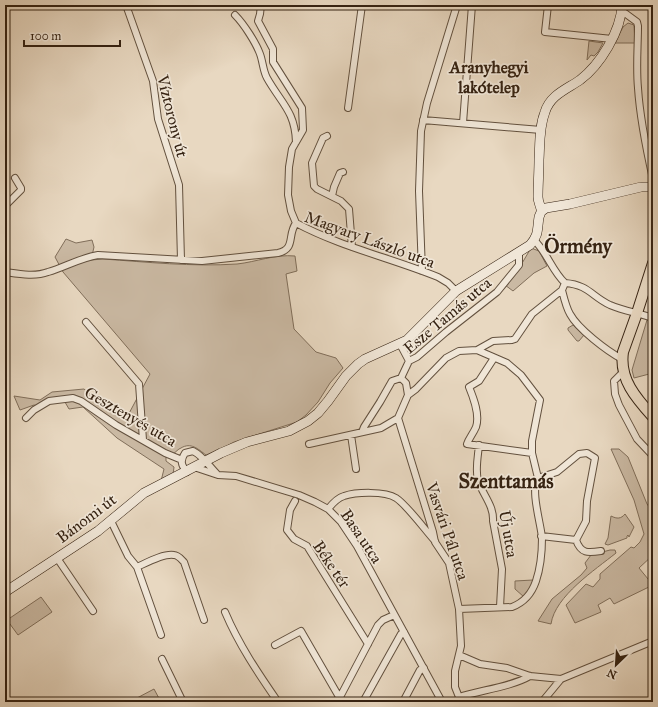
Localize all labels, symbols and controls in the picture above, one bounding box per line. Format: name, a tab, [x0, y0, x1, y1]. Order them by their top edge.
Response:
scale bar	[24, 22, 120, 48]
text: 100 m	[30, 29, 61, 43]
district label: Aranyhegyi lakótelep	[449, 57, 529, 98]
street label: Víztorony út	[153, 72, 192, 159]
street label: Magyary László utca	[302, 207, 438, 273]
district label: Örmény	[544, 233, 613, 259]
street label: Esze Tamás utca	[400, 273, 495, 358]
street label: Gesztenyés utca	[81, 382, 180, 451]
district label: Szenttamás	[459, 469, 554, 493]
street label: Vasvári Pál utca	[422, 479, 473, 583]
street label: Bánomi út	[53, 490, 120, 547]
street label: Basa utca	[337, 506, 387, 567]
street label: Új utca	[495, 509, 524, 559]
street label: Béke tér	[309, 537, 354, 592]
north arrow	[596, 645, 636, 685]
text: N	[604, 665, 619, 681]

